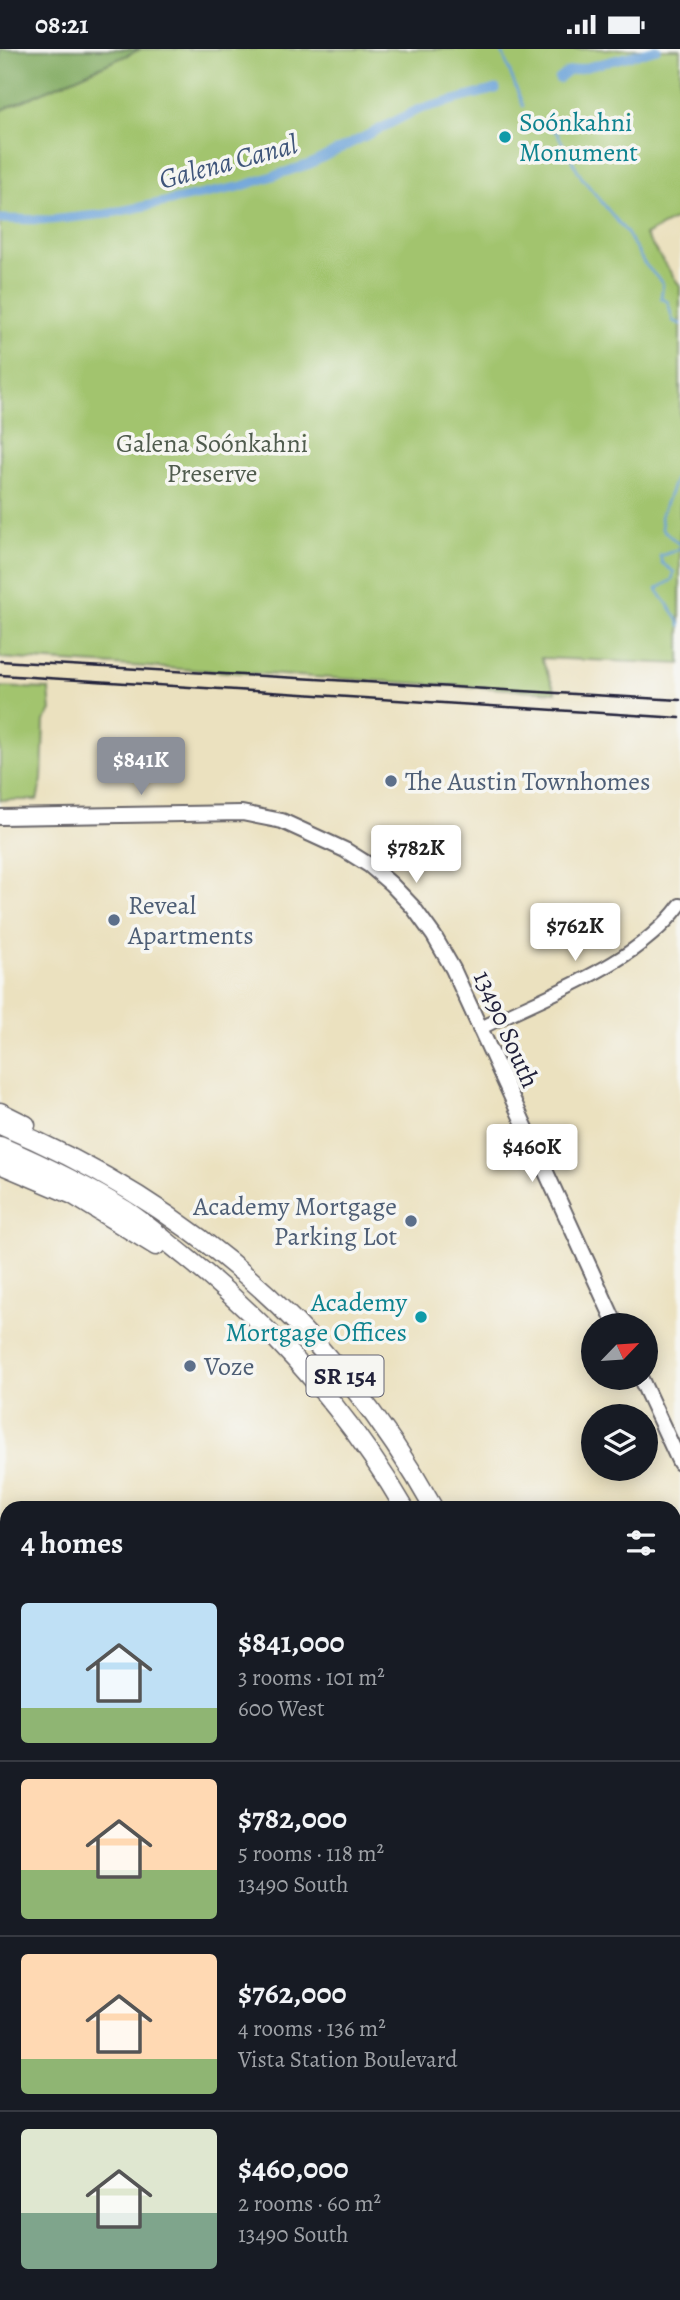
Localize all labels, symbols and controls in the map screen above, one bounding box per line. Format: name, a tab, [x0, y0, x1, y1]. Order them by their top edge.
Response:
text: 08:21	[35, 7, 89, 42]
place label: Soónkahni Monument	[519, 105, 638, 170]
water label: Galena Canal	[155, 125, 302, 199]
marker: Soónkahni Monument	[497, 129, 513, 145]
park label: Galena Soónkahni Preserve	[116, 426, 308, 491]
pin: $841K	[92, 737, 190, 797]
text: $841K	[113, 744, 169, 775]
place label: The Austin Townhomes	[405, 764, 650, 799]
marker: The Austin Townhomes	[383, 773, 399, 789]
pin: $782K	[367, 825, 465, 885]
text: $782K	[387, 832, 445, 863]
place label: Reveal Apartments	[127, 888, 254, 953]
pin: $762K	[526, 904, 624, 963]
text: $762K	[546, 910, 604, 941]
marker: Reveal Apartments	[106, 912, 122, 928]
street label: 13490 South	[465, 965, 548, 1094]
pin: $460K	[483, 1125, 581, 1184]
text: $460K	[503, 1131, 561, 1162]
place label: Academy Mortgage Parking Lot	[192, 1189, 397, 1254]
marker: Academy Mortgage Parking Lot	[403, 1213, 419, 1229]
place label: Academy Mortgage Offices	[226, 1285, 407, 1350]
marker: Academy Mortgage Offices	[413, 1309, 429, 1325]
north arrow	[581, 1313, 658, 1389]
map controls	[581, 1313, 658, 1481]
place label: Voze	[203, 1349, 254, 1384]
road number: SR 154	[306, 1356, 384, 1397]
marker: Voze	[182, 1358, 198, 1374]
button: layers	[581, 1404, 658, 1481]
text: 4 homes	[21, 1523, 123, 1563]
icon: filters	[622, 1524, 660, 1562]
text: $841,000	[238, 1622, 345, 1662]
icon: home	[77, 1631, 161, 1715]
text: 3 rooms · 101 m²	[238, 1662, 385, 1693]
text: 600 West	[238, 1693, 325, 1724]
text: $782,000	[238, 1798, 347, 1838]
icon: home	[77, 1807, 161, 1891]
text: 5 rooms · 118 m²	[238, 1838, 384, 1869]
text: 13490 South	[238, 1869, 349, 1900]
text: $762,000	[238, 1973, 347, 2013]
icon: home	[77, 1982, 161, 2066]
text: 4 rooms · 136 m²	[238, 2013, 386, 2044]
text: Vista Station Boulevard	[238, 2044, 458, 2075]
text: $460,000	[238, 2148, 349, 2188]
icon: home	[77, 2157, 161, 2241]
text: 2 rooms · 60 m²	[238, 2188, 381, 2219]
text: 13490 South	[238, 2219, 349, 2250]

